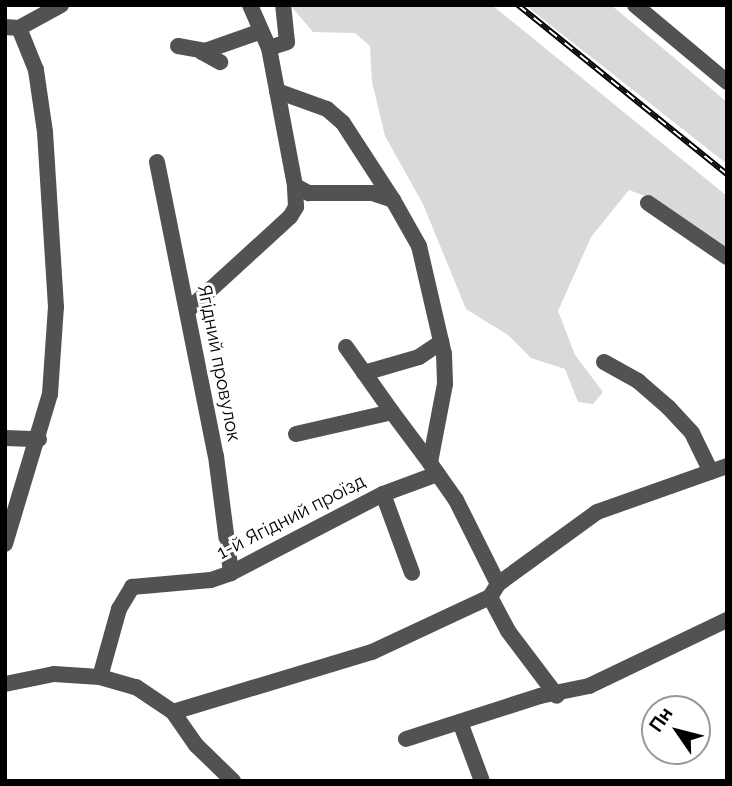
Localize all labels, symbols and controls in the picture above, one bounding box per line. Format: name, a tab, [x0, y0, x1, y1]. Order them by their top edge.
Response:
street label: Ягідний провулок	[193, 282, 245, 444]
street label: 1-й Ягідний проїзд	[213, 470, 369, 564]
north arrow	[641, 695, 711, 765]
text: Пн	[644, 702, 677, 736]

